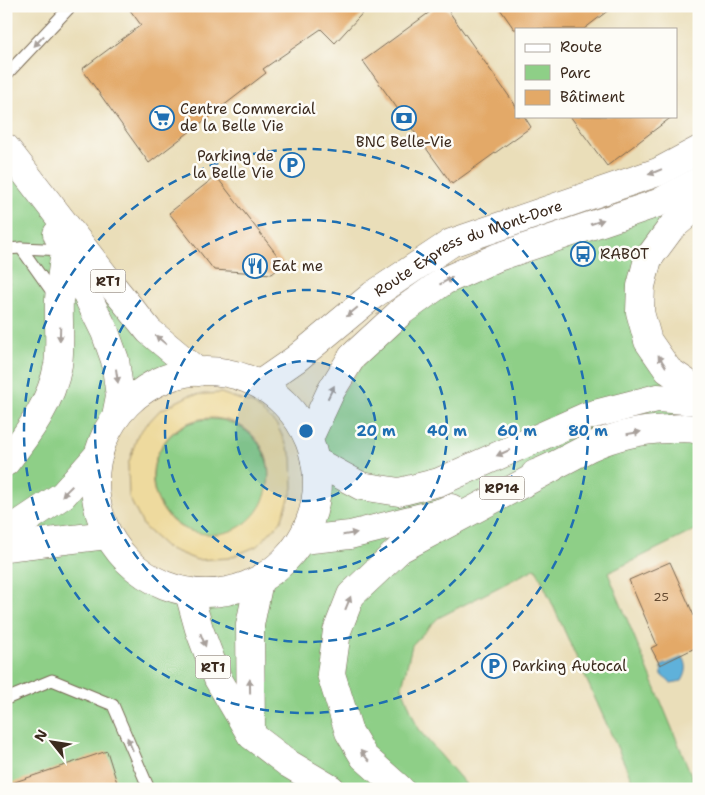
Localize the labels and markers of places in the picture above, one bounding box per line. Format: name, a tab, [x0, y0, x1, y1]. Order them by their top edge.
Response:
place label: Centre Commercial de la Belle Vie	[180, 99, 316, 136]
supermarket icon: Centre Commercial de la Belle Vie	[149, 105, 175, 131]
bank icon: BNC Belle-Vie	[391, 105, 417, 131]
place label: BNC Belle-Vie	[356, 132, 452, 152]
place label: Parking de la Belle Vie	[193, 146, 274, 183]
parking icon: Parking de la Belle Vie	[279, 152, 305, 178]
bus stop icon: RABOT	[570, 241, 596, 267]
place label: RABOT	[600, 244, 649, 264]
restaurant icon: Eat me	[242, 253, 268, 279]
place label: Eat me	[272, 256, 323, 276]
centre of rings	[297, 422, 315, 440]
parking icon: Parking Autocal	[481, 653, 507, 679]
place label: Parking Autocal	[512, 656, 627, 676]

